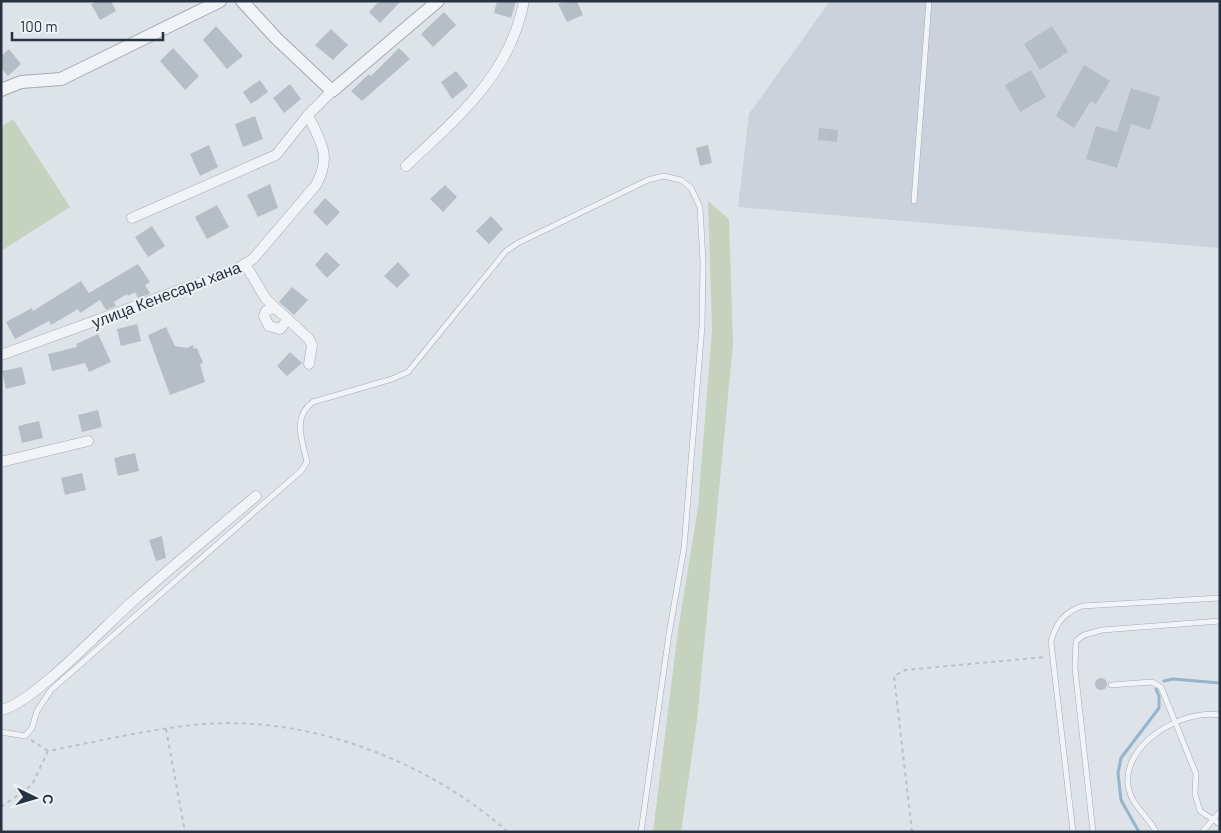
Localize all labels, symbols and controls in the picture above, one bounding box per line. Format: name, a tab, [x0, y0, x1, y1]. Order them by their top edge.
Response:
scale bar	[12, 10, 164, 42]
text: 100 m	[20, 17, 58, 35]
street label: улица Кенесары хана	[89, 257, 243, 331]
north arrow	[10, 773, 60, 823]
text: С	[40, 793, 57, 805]

